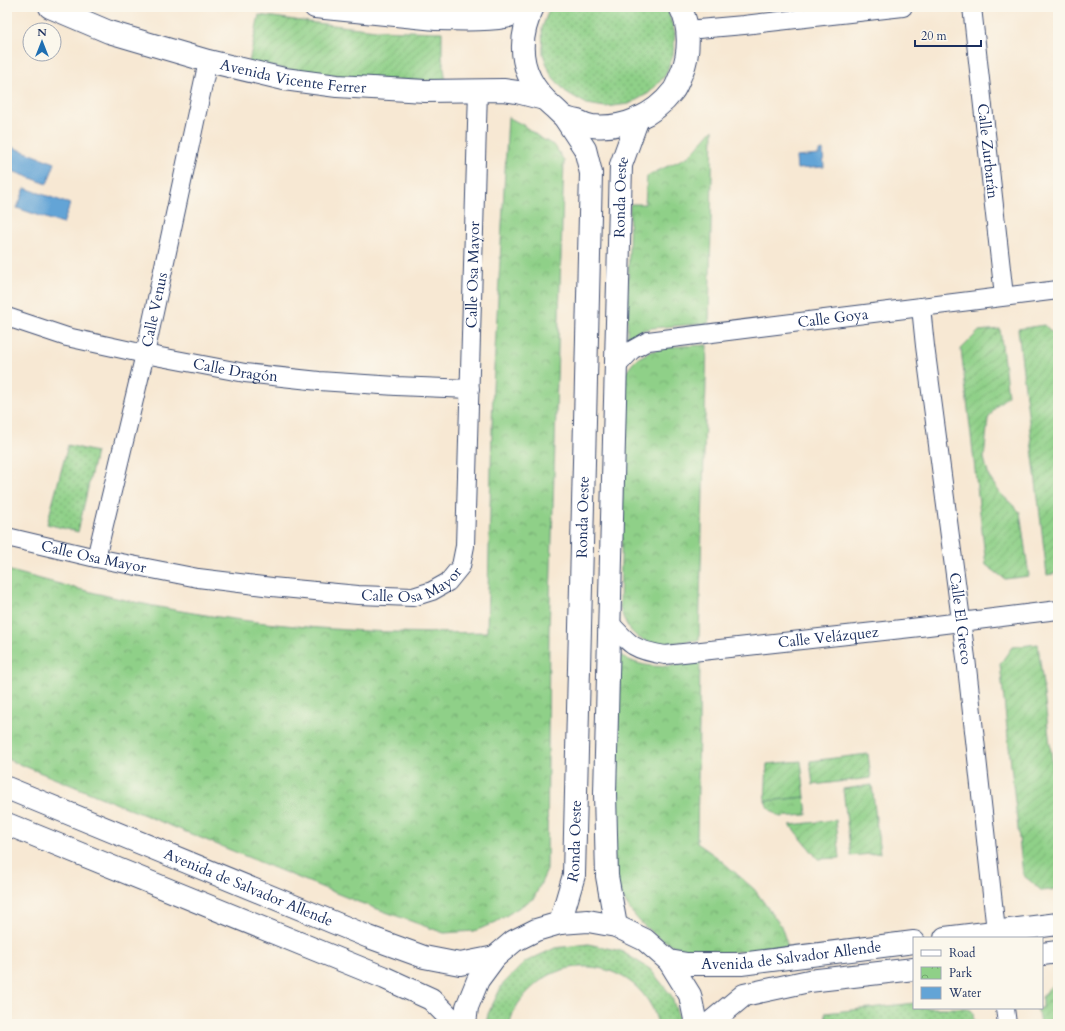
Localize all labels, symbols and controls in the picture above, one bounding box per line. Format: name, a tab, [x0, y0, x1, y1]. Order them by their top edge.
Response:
north arrow	[22, 22, 62, 62]
scale bar	[915, 22, 981, 48]
text: N	[37, 25, 47, 40]
text: 20 m	[921, 28, 948, 44]
street label: Avenida Vicente Ferrer	[218, 54, 367, 98]
street label: Calle Zurbarán	[973, 102, 1003, 200]
street label: Ronda Oeste	[609, 153, 634, 238]
street label: Calle Osa Mayor	[461, 220, 484, 329]
street label: Calle Venus	[137, 271, 172, 349]
street label: Calle Goya	[796, 304, 870, 332]
street label: Calle Dragón	[191, 353, 279, 387]
street label: Ronda Oeste	[572, 476, 594, 558]
street label: Calle Osa Mayor	[39, 535, 149, 578]
street label: Calle Osa Mayor	[361, 562, 467, 607]
street label: Calle El Greco	[945, 571, 977, 666]
street label: Calle Velázquez	[777, 622, 880, 653]
street label: Ronda Oeste	[562, 800, 586, 884]
street label: Avenida de Salvador Allende	[161, 844, 336, 931]
street label: Avenida de Salvador Allende	[701, 936, 883, 974]
legend	[913, 937, 1043, 1009]
text: Road	[949, 945, 976, 961]
text: Park	[949, 965, 973, 981]
text: Water	[948, 985, 982, 1001]

